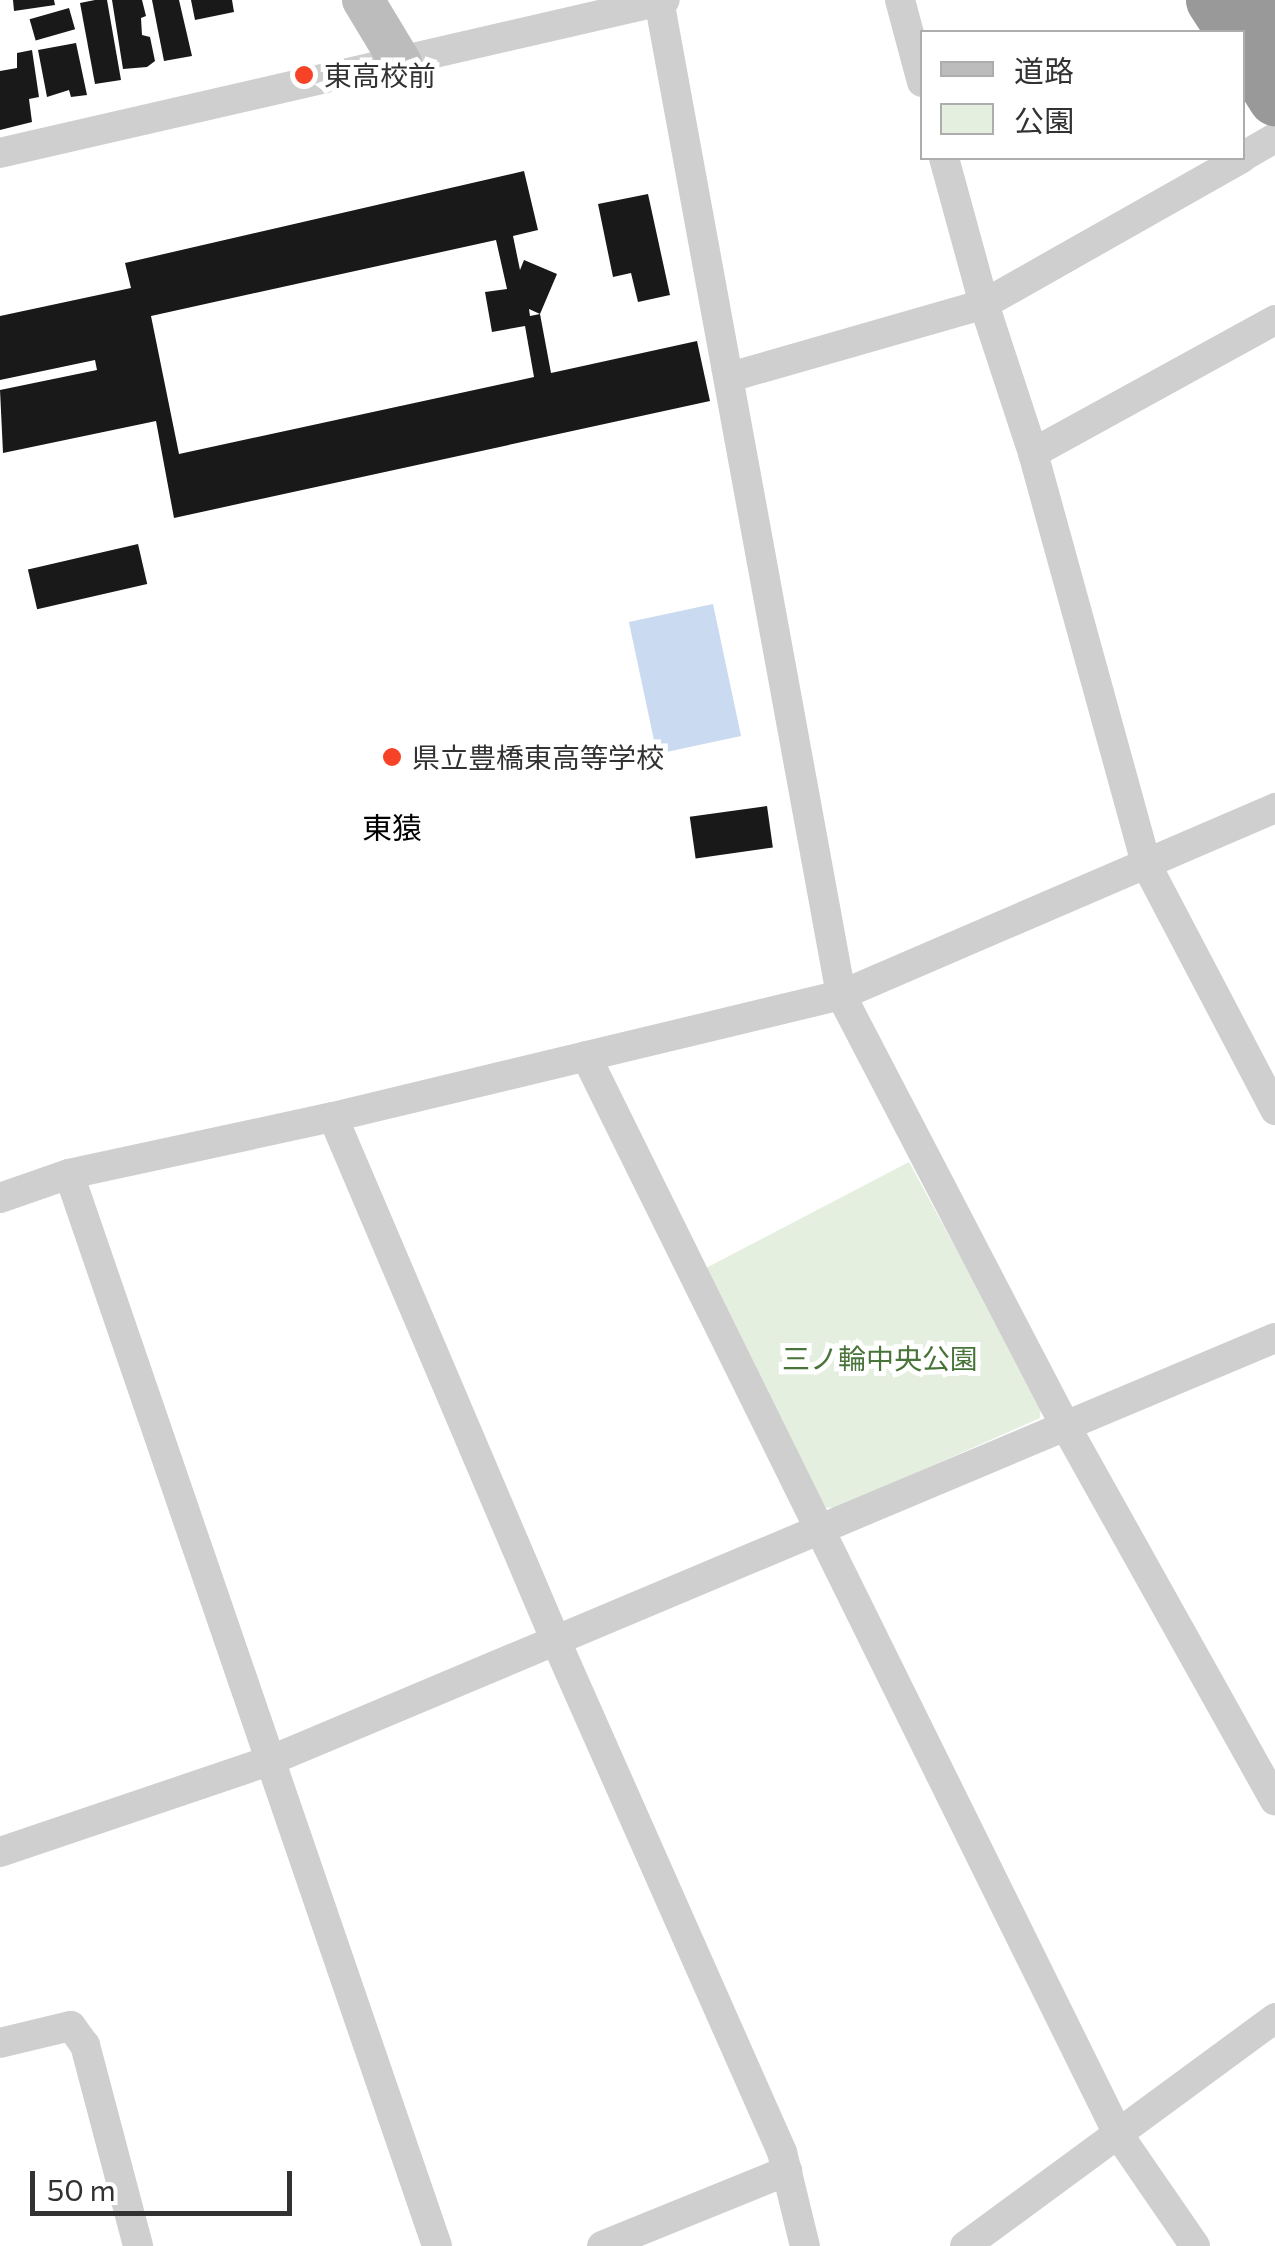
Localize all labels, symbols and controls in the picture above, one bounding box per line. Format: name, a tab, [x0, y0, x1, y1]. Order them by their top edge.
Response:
legend	[920, 30, 1245, 160]
text: 道路	[1014, 51, 1074, 88]
place label: 東高校前	[324, 58, 436, 92]
marker: 東高校前	[293, 64, 315, 86]
text: 公園	[1014, 101, 1074, 138]
place label: 県立豊橋東高等学校	[412, 740, 664, 774]
marker: 県立豊橋東高等学校	[381, 746, 403, 768]
district label: 東猿	[362, 809, 422, 845]
park label: 三ノ輪中央公園	[782, 1341, 978, 1375]
scale bar	[35, 2151, 298, 2213]
text: 50 m	[47, 2170, 116, 2207]

